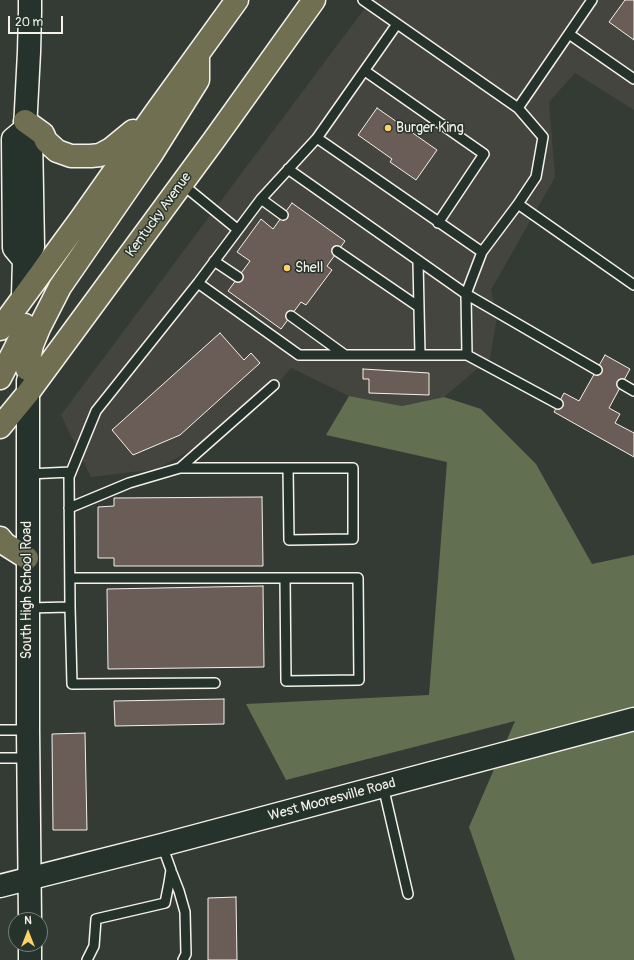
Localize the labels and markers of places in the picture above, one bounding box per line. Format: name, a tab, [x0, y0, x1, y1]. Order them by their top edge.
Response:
place label: Burger King	[396, 120, 464, 136]
marker: Burger King	[383, 123, 393, 133]
place label: Shell	[295, 260, 323, 276]
marker: Shell	[282, 263, 292, 273]

